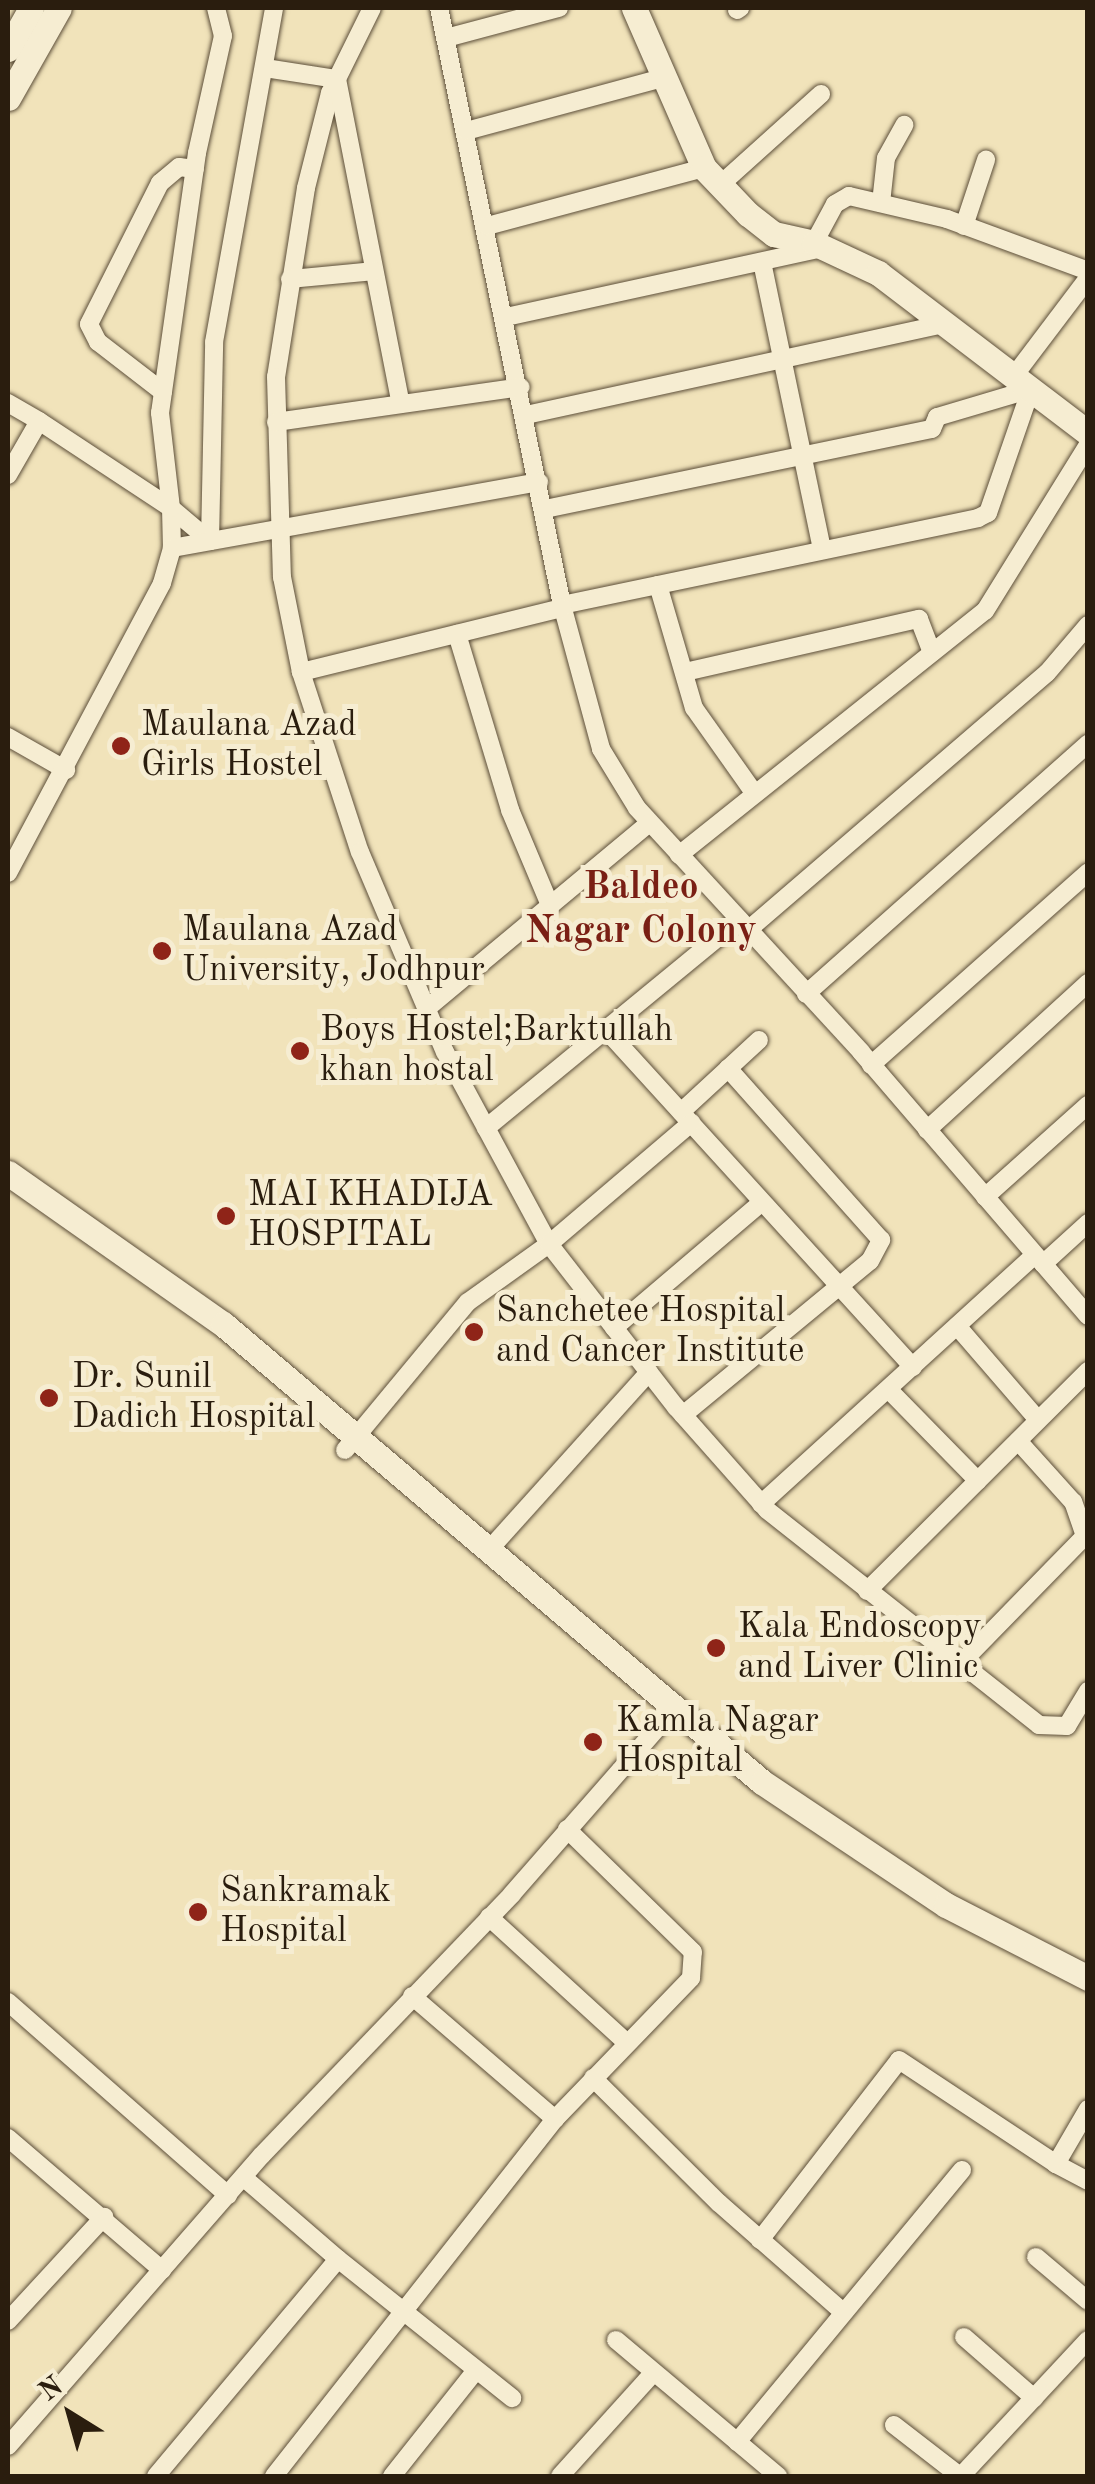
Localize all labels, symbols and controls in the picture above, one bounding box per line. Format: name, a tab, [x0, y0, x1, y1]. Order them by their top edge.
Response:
place label: Maulana Azad Girls Hostel	[141, 705, 357, 787]
marker: Maulana Azad Girls Hostel	[110, 735, 132, 757]
district label: Baldeo Nagar Colony	[525, 866, 757, 956]
place label: Maulana Azad University, Jodhpur	[182, 910, 485, 992]
marker: Maulana Azad University, Jodhpur	[151, 940, 173, 962]
place label: Boys Hostel;Barktullah khan hostal	[320, 1010, 673, 1092]
marker: Boys Hostel;Barktullah khan hostal	[289, 1040, 311, 1062]
place label: MAI KHADIJA HOSPITAL	[248, 1175, 493, 1257]
marker: MAI KHADIJA HOSPITAL	[213, 1203, 239, 1229]
place label: Sanchetee Hospital and Cancer Institute	[496, 1291, 804, 1373]
marker: Sanchetee Hospital and Cancer Institute	[461, 1319, 487, 1345]
place label: Dr. Sunil Dadich Hospital	[72, 1357, 315, 1439]
marker: Dr. Sunil Dadich Hospital	[36, 1385, 62, 1411]
place label: Kala Endoscopy and Liver Clinic	[738, 1607, 981, 1689]
marker: Kala Endoscopy and Liver Clinic	[703, 1635, 729, 1661]
place label: Kamla Nagar Hospital	[616, 1701, 819, 1783]
marker: Kamla Nagar Hospital	[580, 1729, 606, 1755]
place label: Sankramak Hospital	[220, 1871, 391, 1953]
marker: Sankramak Hospital	[185, 1899, 211, 1925]
north arrow	[20, 2364, 120, 2464]
text: N	[35, 2372, 69, 2408]

